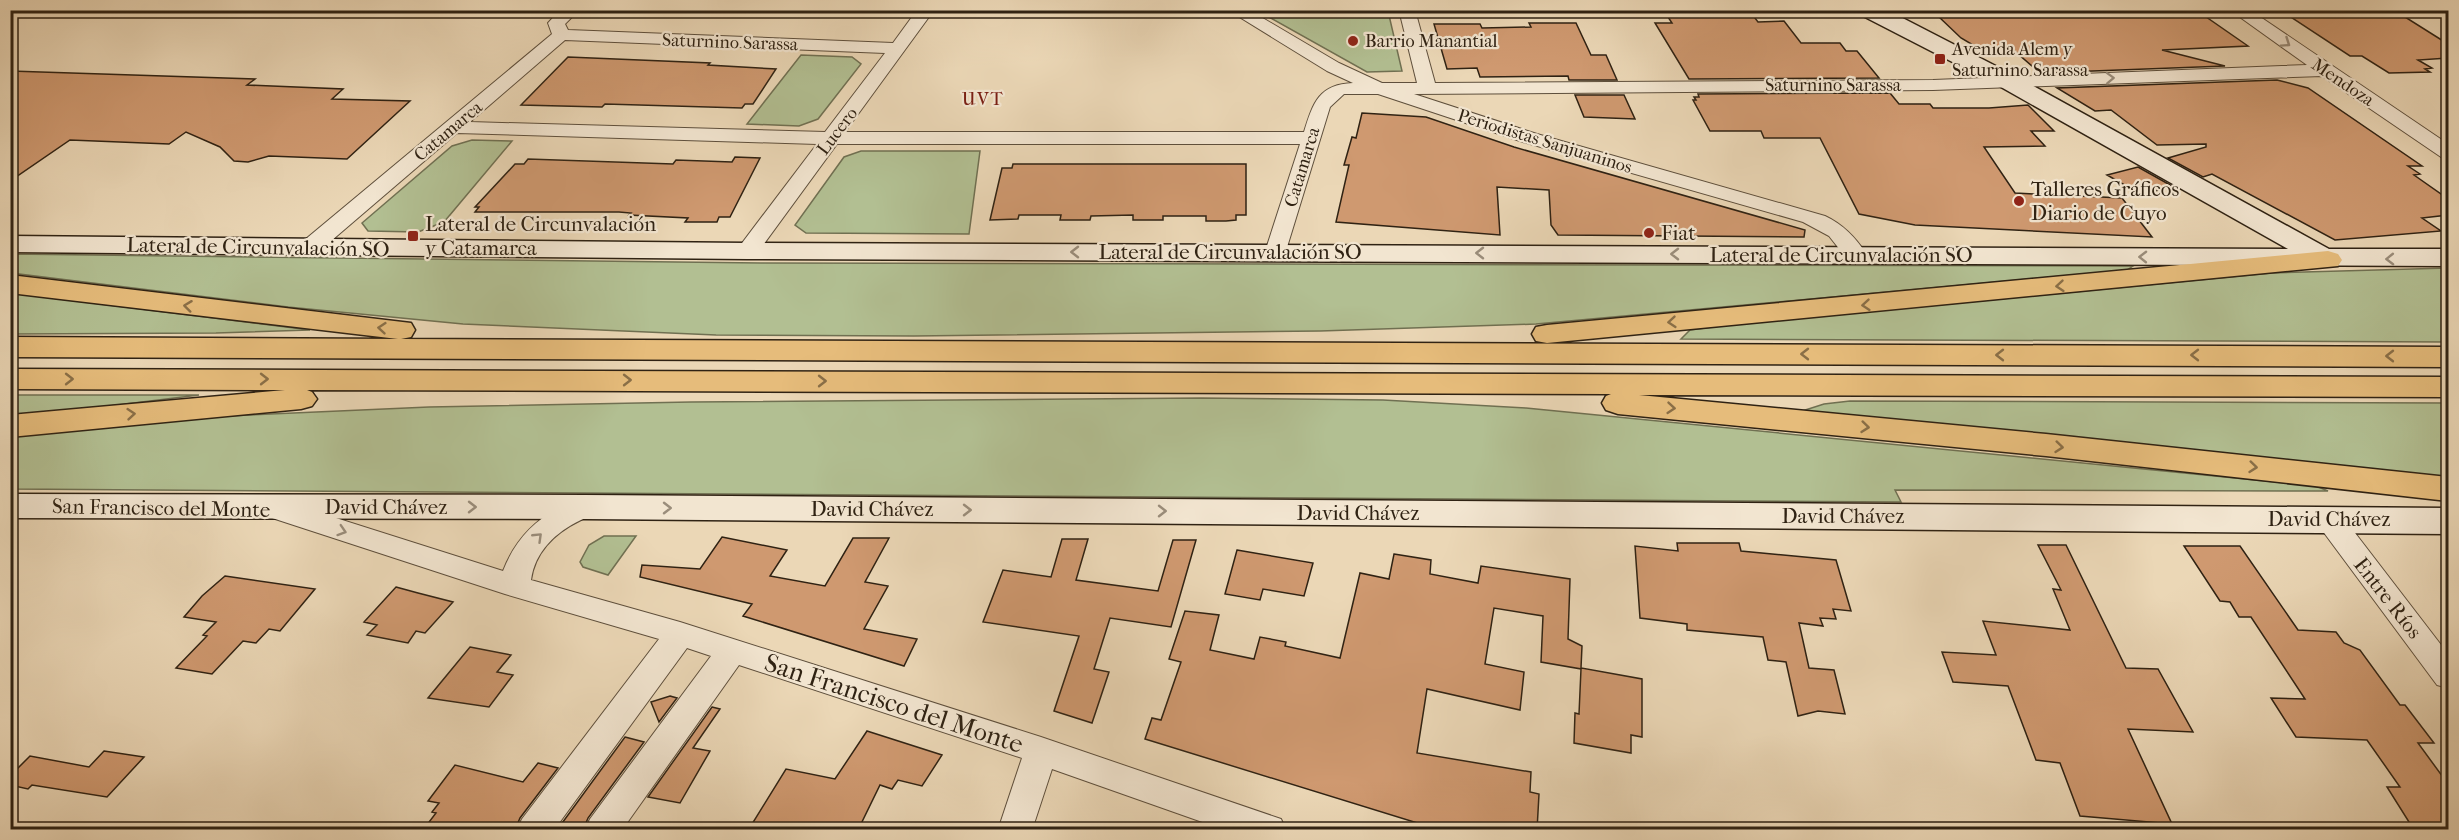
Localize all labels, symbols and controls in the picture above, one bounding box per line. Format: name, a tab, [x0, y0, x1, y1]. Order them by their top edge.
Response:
street label: Saturnino Sarassa	[662, 30, 799, 55]
place label: Barrio Manantial	[1365, 31, 1497, 52]
marker: Barrio Manantial	[1346, 34, 1360, 48]
one-way arrow	[2280, 36, 2291, 47]
place label: Avenida Alem y Saturnino Sarassa	[1951, 39, 2089, 81]
marker: Avenida Alem y Saturnino Sarassa	[1933, 52, 1947, 66]
street label: Mendoza	[2308, 54, 2378, 111]
one-way arrow	[2105, 72, 2114, 85]
street label: Saturnino Sarassa	[1765, 75, 1902, 96]
district label: UVT	[962, 89, 1004, 110]
street label: Catamarca	[410, 96, 487, 166]
street label: Lucero	[813, 103, 862, 159]
street label: Periodistas Sanjuaninos	[1455, 105, 1635, 178]
street label: Catamarca	[1280, 124, 1325, 210]
place label: Talleres Gráficos Diario de Cuyo	[2031, 177, 2180, 225]
marker: Talleres Gráficos Diario de Cuyo	[2012, 194, 2026, 208]
place label: Lateral de Circunvalación y Catamarca	[425, 212, 656, 260]
place label: Fiat	[1661, 221, 1696, 245]
marker: Fiat	[1642, 226, 1656, 240]
marker: Lateral de Circunvalación y Catamarca	[406, 229, 420, 243]
street label: Lateral de Circunvalación SO	[126, 233, 390, 261]
street label: Lateral de Circunvalación SO	[1098, 240, 1362, 264]
street label: Lateral de Circunvalación SO	[1709, 243, 1973, 267]
one-way arrow	[1071, 246, 1080, 258]
one-way arrow	[1476, 247, 1485, 259]
one-way arrow	[1671, 248, 1680, 260]
one-way arrow	[2139, 251, 2148, 263]
one-way arrow	[2386, 253, 2395, 265]
one-way arrow	[2056, 279, 2065, 292]
one-way arrow	[1862, 298, 1871, 311]
one-way arrow	[184, 300, 193, 313]
one-way arrow	[1668, 315, 1677, 328]
one-way arrow	[377, 322, 386, 335]
one-way arrow	[1801, 348, 1810, 360]
one-way arrow	[1996, 348, 2005, 361]
one-way arrow	[2191, 349, 2200, 361]
one-way arrow	[2386, 350, 2395, 362]
one-way arrow	[64, 373, 73, 385]
one-way arrow	[259, 373, 268, 385]
one-way arrow	[622, 374, 631, 386]
one-way arrow	[817, 375, 826, 387]
one-way arrow	[1667, 401, 1676, 414]
one-way arrow	[127, 408, 136, 421]
one-way arrow	[1861, 420, 1870, 433]
one-way arrow	[2055, 440, 2064, 453]
one-way arrow	[2249, 460, 2258, 473]
street label: San Francisco del Monte	[52, 494, 270, 522]
street label: David Chávez	[325, 495, 447, 519]
street label: David Chávez	[811, 497, 933, 521]
one-way arrow	[468, 501, 477, 513]
one-way arrow	[662, 501, 671, 514]
street label: David Chávez	[1297, 501, 1419, 525]
one-way arrow	[962, 504, 971, 516]
street label: David Chávez	[1782, 504, 1904, 528]
one-way arrow	[1157, 505, 1166, 517]
street label: David Chávez	[2268, 507, 2390, 531]
one-way arrow	[336, 523, 347, 536]
one-way arrow	[532, 533, 542, 544]
street label: Entre Ríos	[2349, 553, 2427, 643]
street label: San Francisco del Monte	[761, 647, 1027, 760]

